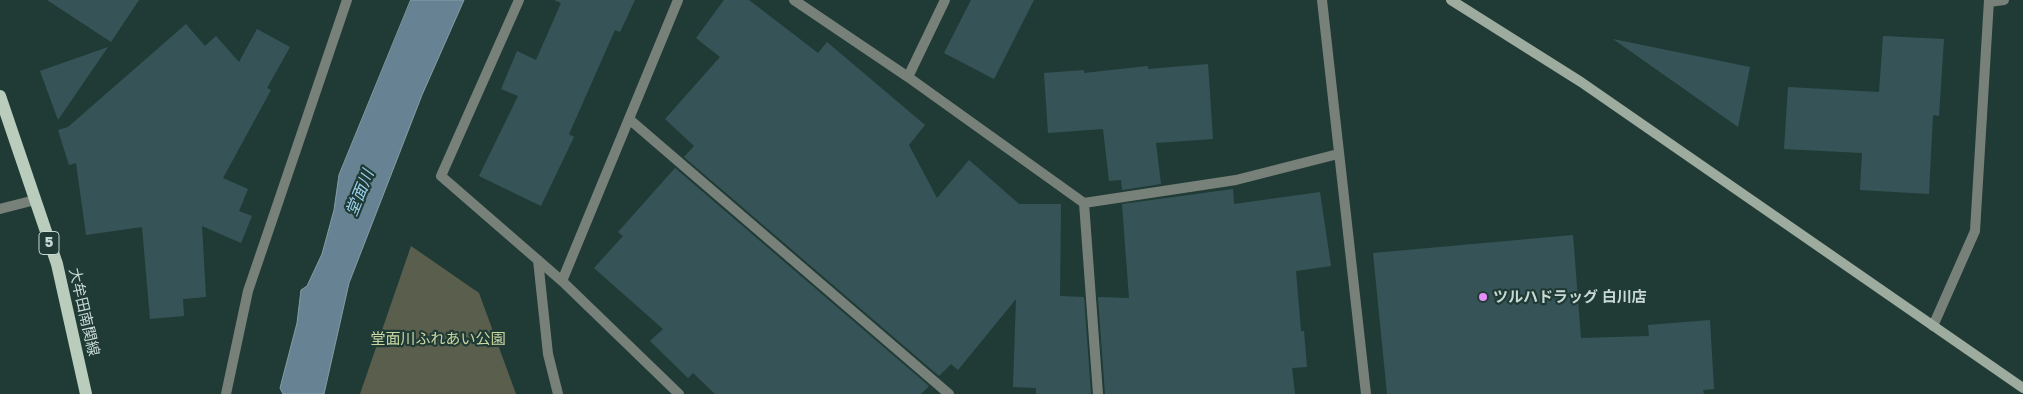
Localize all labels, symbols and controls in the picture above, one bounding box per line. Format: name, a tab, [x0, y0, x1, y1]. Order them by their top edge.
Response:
water label: 堂面川	[342, 167, 378, 219]
road number: 5	[39, 232, 59, 254]
street label: 大牟田南関線	[65, 266, 103, 358]
place label: ツルハドラッグ 白川店	[1493, 288, 1647, 306]
marker: ツルハドラッグ 白川店	[1477, 291, 1489, 303]
park label: 堂面川ふれあい公園	[371, 330, 505, 348]

